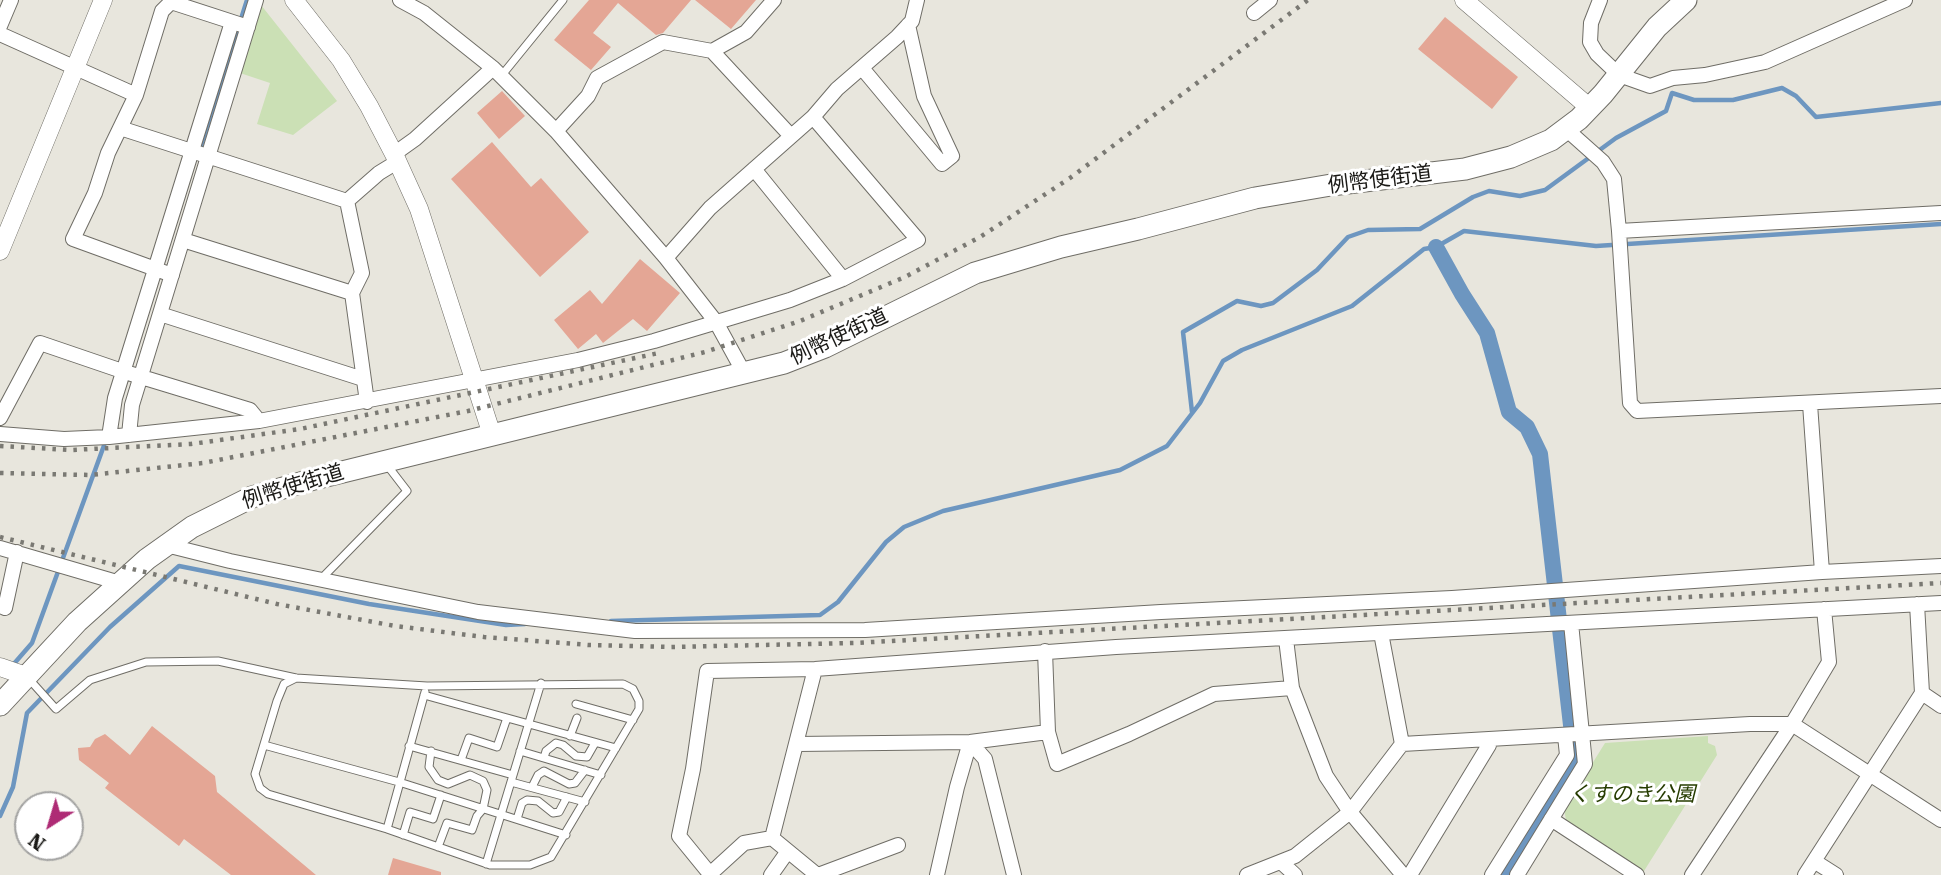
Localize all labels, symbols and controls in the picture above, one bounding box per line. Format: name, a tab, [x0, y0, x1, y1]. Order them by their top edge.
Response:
street label: 例幣使街道	[1326, 161, 1434, 199]
street label: 例幣使街道	[786, 303, 892, 371]
street label: 例幣使街道	[239, 460, 347, 514]
park label: くすのき公園	[1569, 782, 1695, 808]
north arrow	[14, 791, 84, 861]
text: N	[25, 828, 50, 855]

